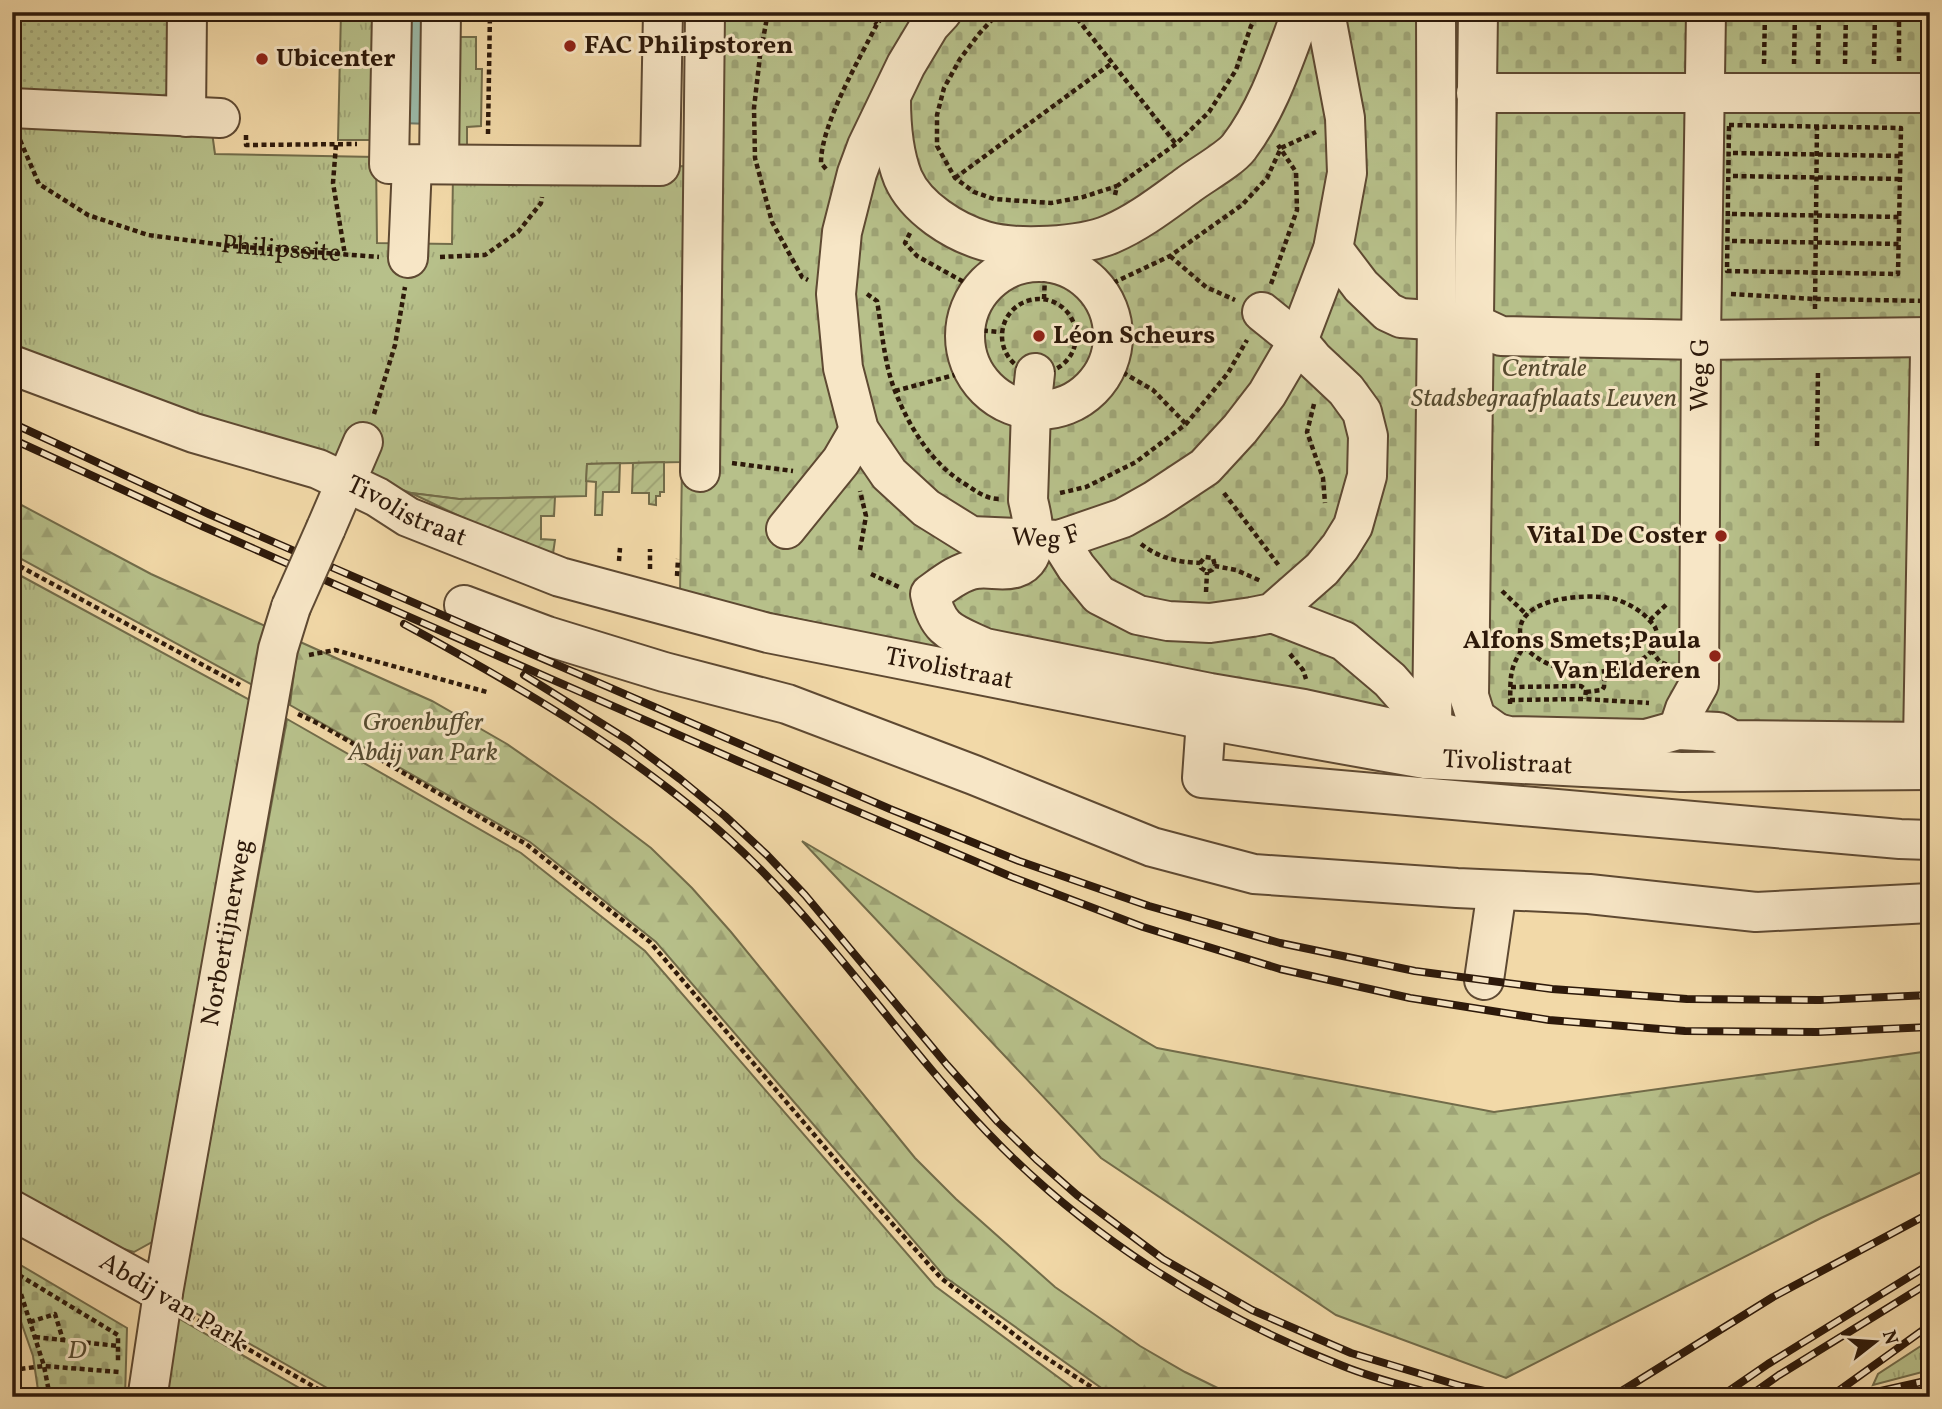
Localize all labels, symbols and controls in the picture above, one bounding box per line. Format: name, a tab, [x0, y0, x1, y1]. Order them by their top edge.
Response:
place label: FAC Philipstoren	[584, 28, 793, 64]
marker: FAC Philipstoren	[562, 38, 578, 54]
place label: Ubicenter	[276, 41, 396, 77]
marker: Ubicenter	[254, 51, 270, 67]
street label: Philipssite	[219, 227, 342, 272]
place label: Léon Scheurs	[1053, 318, 1215, 354]
marker: Léon Scheurs	[1031, 328, 1047, 344]
street label: Weg G	[1683, 338, 1719, 412]
park label: Centrale Stadsbegraafplaats Leuven	[1411, 351, 1677, 417]
street label: Tivolistraat	[341, 467, 472, 556]
street label: Weg F	[1010, 516, 1085, 558]
place label: Vital De Coster	[1527, 518, 1707, 554]
marker: Vital De Coster	[1713, 528, 1729, 544]
place label: Alfons Smets;Paula Van Elderen	[1463, 623, 1701, 689]
street label: Tivolistraat	[882, 639, 1016, 699]
marker: Alfons Smets;Paula Van Elderen	[1707, 648, 1723, 664]
park label: Groenbuffer Abdij van Park	[347, 705, 498, 771]
street label: Tivolistraat	[1442, 742, 1573, 784]
street label: Norbertijnerweg	[193, 836, 262, 1029]
street label: Abdij van Park	[92, 1245, 254, 1361]
north arrow	[1840, 1308, 1910, 1378]
text: N	[1875, 1327, 1904, 1348]
park label: D	[67, 1333, 87, 1369]

